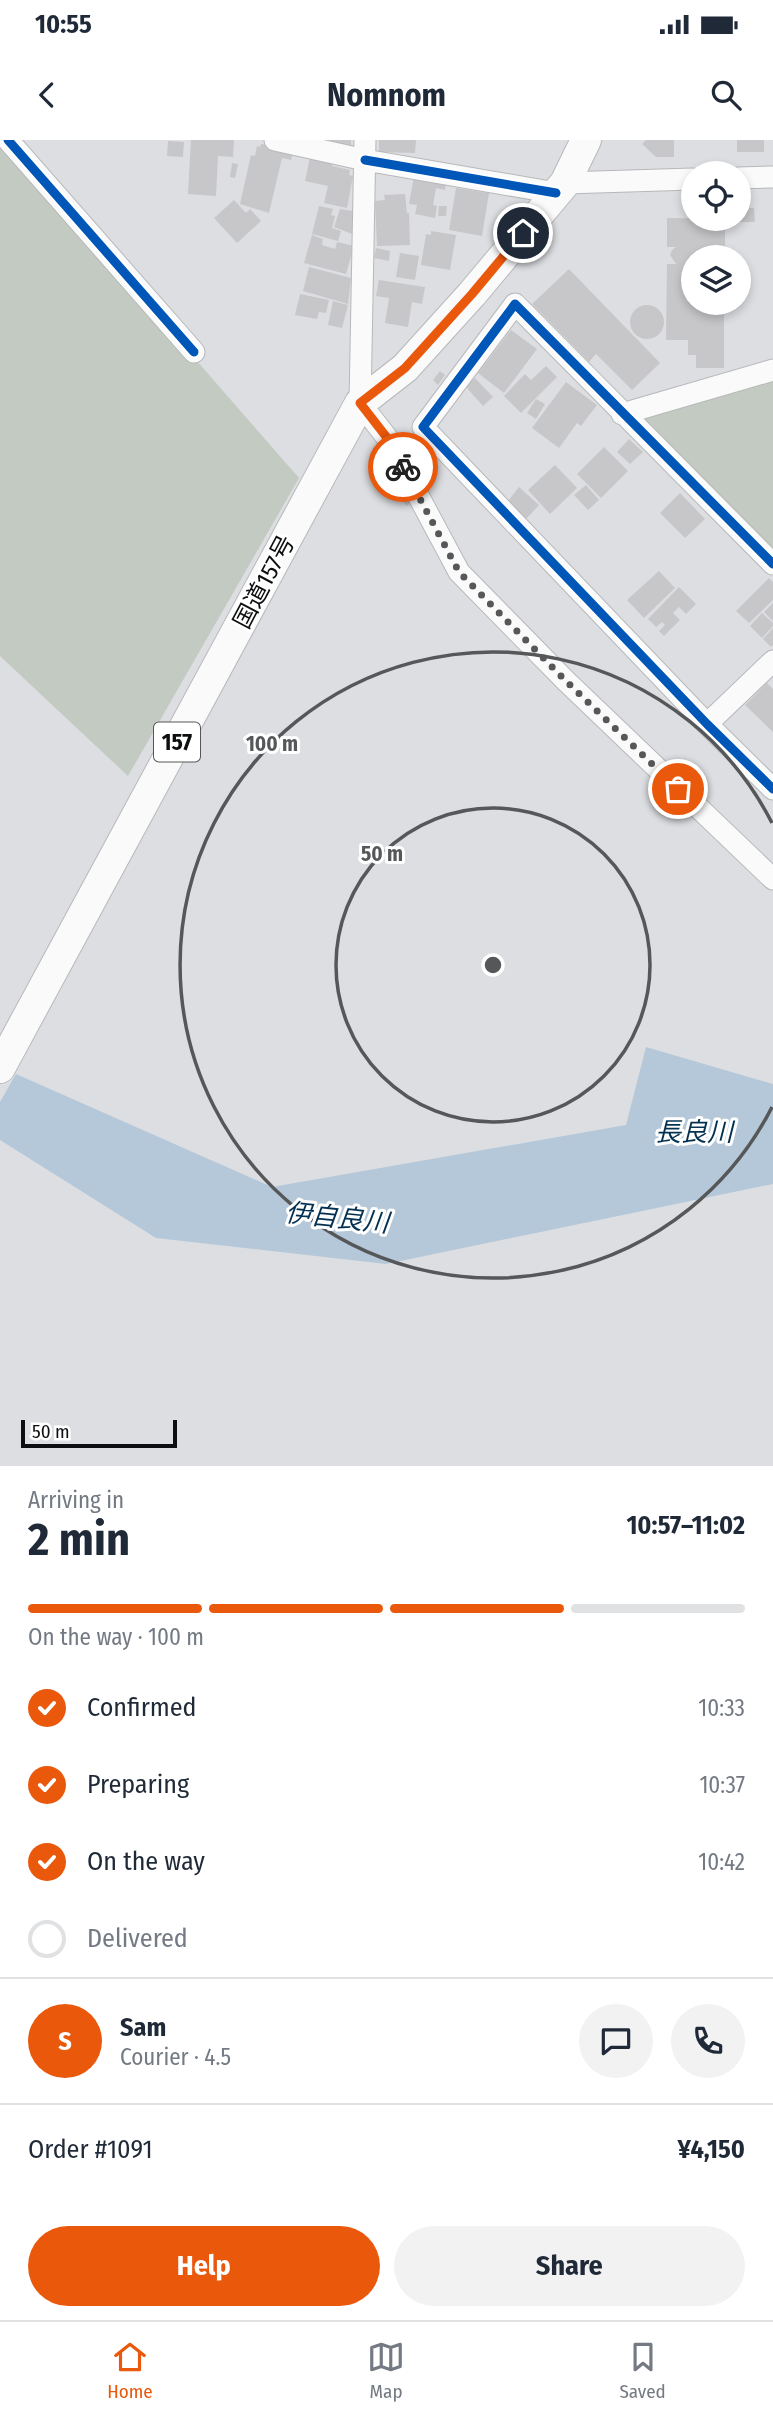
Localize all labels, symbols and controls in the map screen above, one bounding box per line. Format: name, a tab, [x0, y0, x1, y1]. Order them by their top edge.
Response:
text: 10:55	[35, 9, 92, 40]
icon: back	[28, 76, 66, 114]
text: Nomnom	[327, 76, 446, 114]
icon: search	[707, 76, 745, 114]
map controls	[681, 161, 751, 315]
button: locate	[681, 161, 751, 231]
pin	[493, 203, 553, 263]
icon: home	[504, 214, 542, 252]
button: layers	[681, 245, 751, 315]
courier	[368, 432, 438, 502]
icon: bike	[384, 448, 422, 486]
street label: 国道157号	[228, 531, 300, 633]
road number: 157	[154, 722, 200, 762]
text: 100 m	[246, 731, 298, 757]
pin	[648, 759, 708, 819]
icon: bag	[659, 770, 697, 808]
text: 50 m	[361, 841, 403, 867]
centre of rings	[481, 953, 505, 977]
water label: 長良川	[655, 1117, 736, 1148]
water label: 伊自良川	[284, 1197, 393, 1239]
scale bar	[21, 1417, 177, 1449]
text: 50 m	[32, 1420, 70, 1443]
text: Arriving in	[28, 1486, 124, 1514]
text: 10:57–11:02	[626, 1510, 745, 1541]
text: 2 min	[28, 1512, 130, 1567]
text: On the way · 100 m	[28, 1623, 204, 1651]
icon: check	[28, 1689, 66, 1727]
text: Confirmed	[87, 1692, 197, 1723]
text: 10:33	[698, 1694, 745, 1722]
icon: check	[28, 1766, 66, 1804]
text: Preparing	[87, 1769, 189, 1800]
text: 10:37	[699, 1771, 745, 1799]
icon: check	[28, 1843, 66, 1881]
text: On the way	[87, 1846, 205, 1877]
text: 10:42	[698, 1848, 745, 1876]
text: Delivered	[87, 1923, 188, 1954]
button: chat	[579, 2004, 653, 2078]
button: phone	[671, 2004, 745, 2078]
text: Sam	[120, 2012, 166, 2043]
text: S	[58, 2026, 72, 2057]
text: Courier · 4.5	[120, 2043, 231, 2071]
text: Order #1091	[28, 2134, 153, 2165]
text: ¥4,150	[677, 2134, 745, 2165]
button: Help	[28, 2226, 380, 2306]
button: Share	[394, 2226, 745, 2306]
tab: Home	[107, 2338, 153, 2403]
tab: Map	[367, 2338, 405, 2403]
tab: Saved	[619, 2338, 666, 2403]

